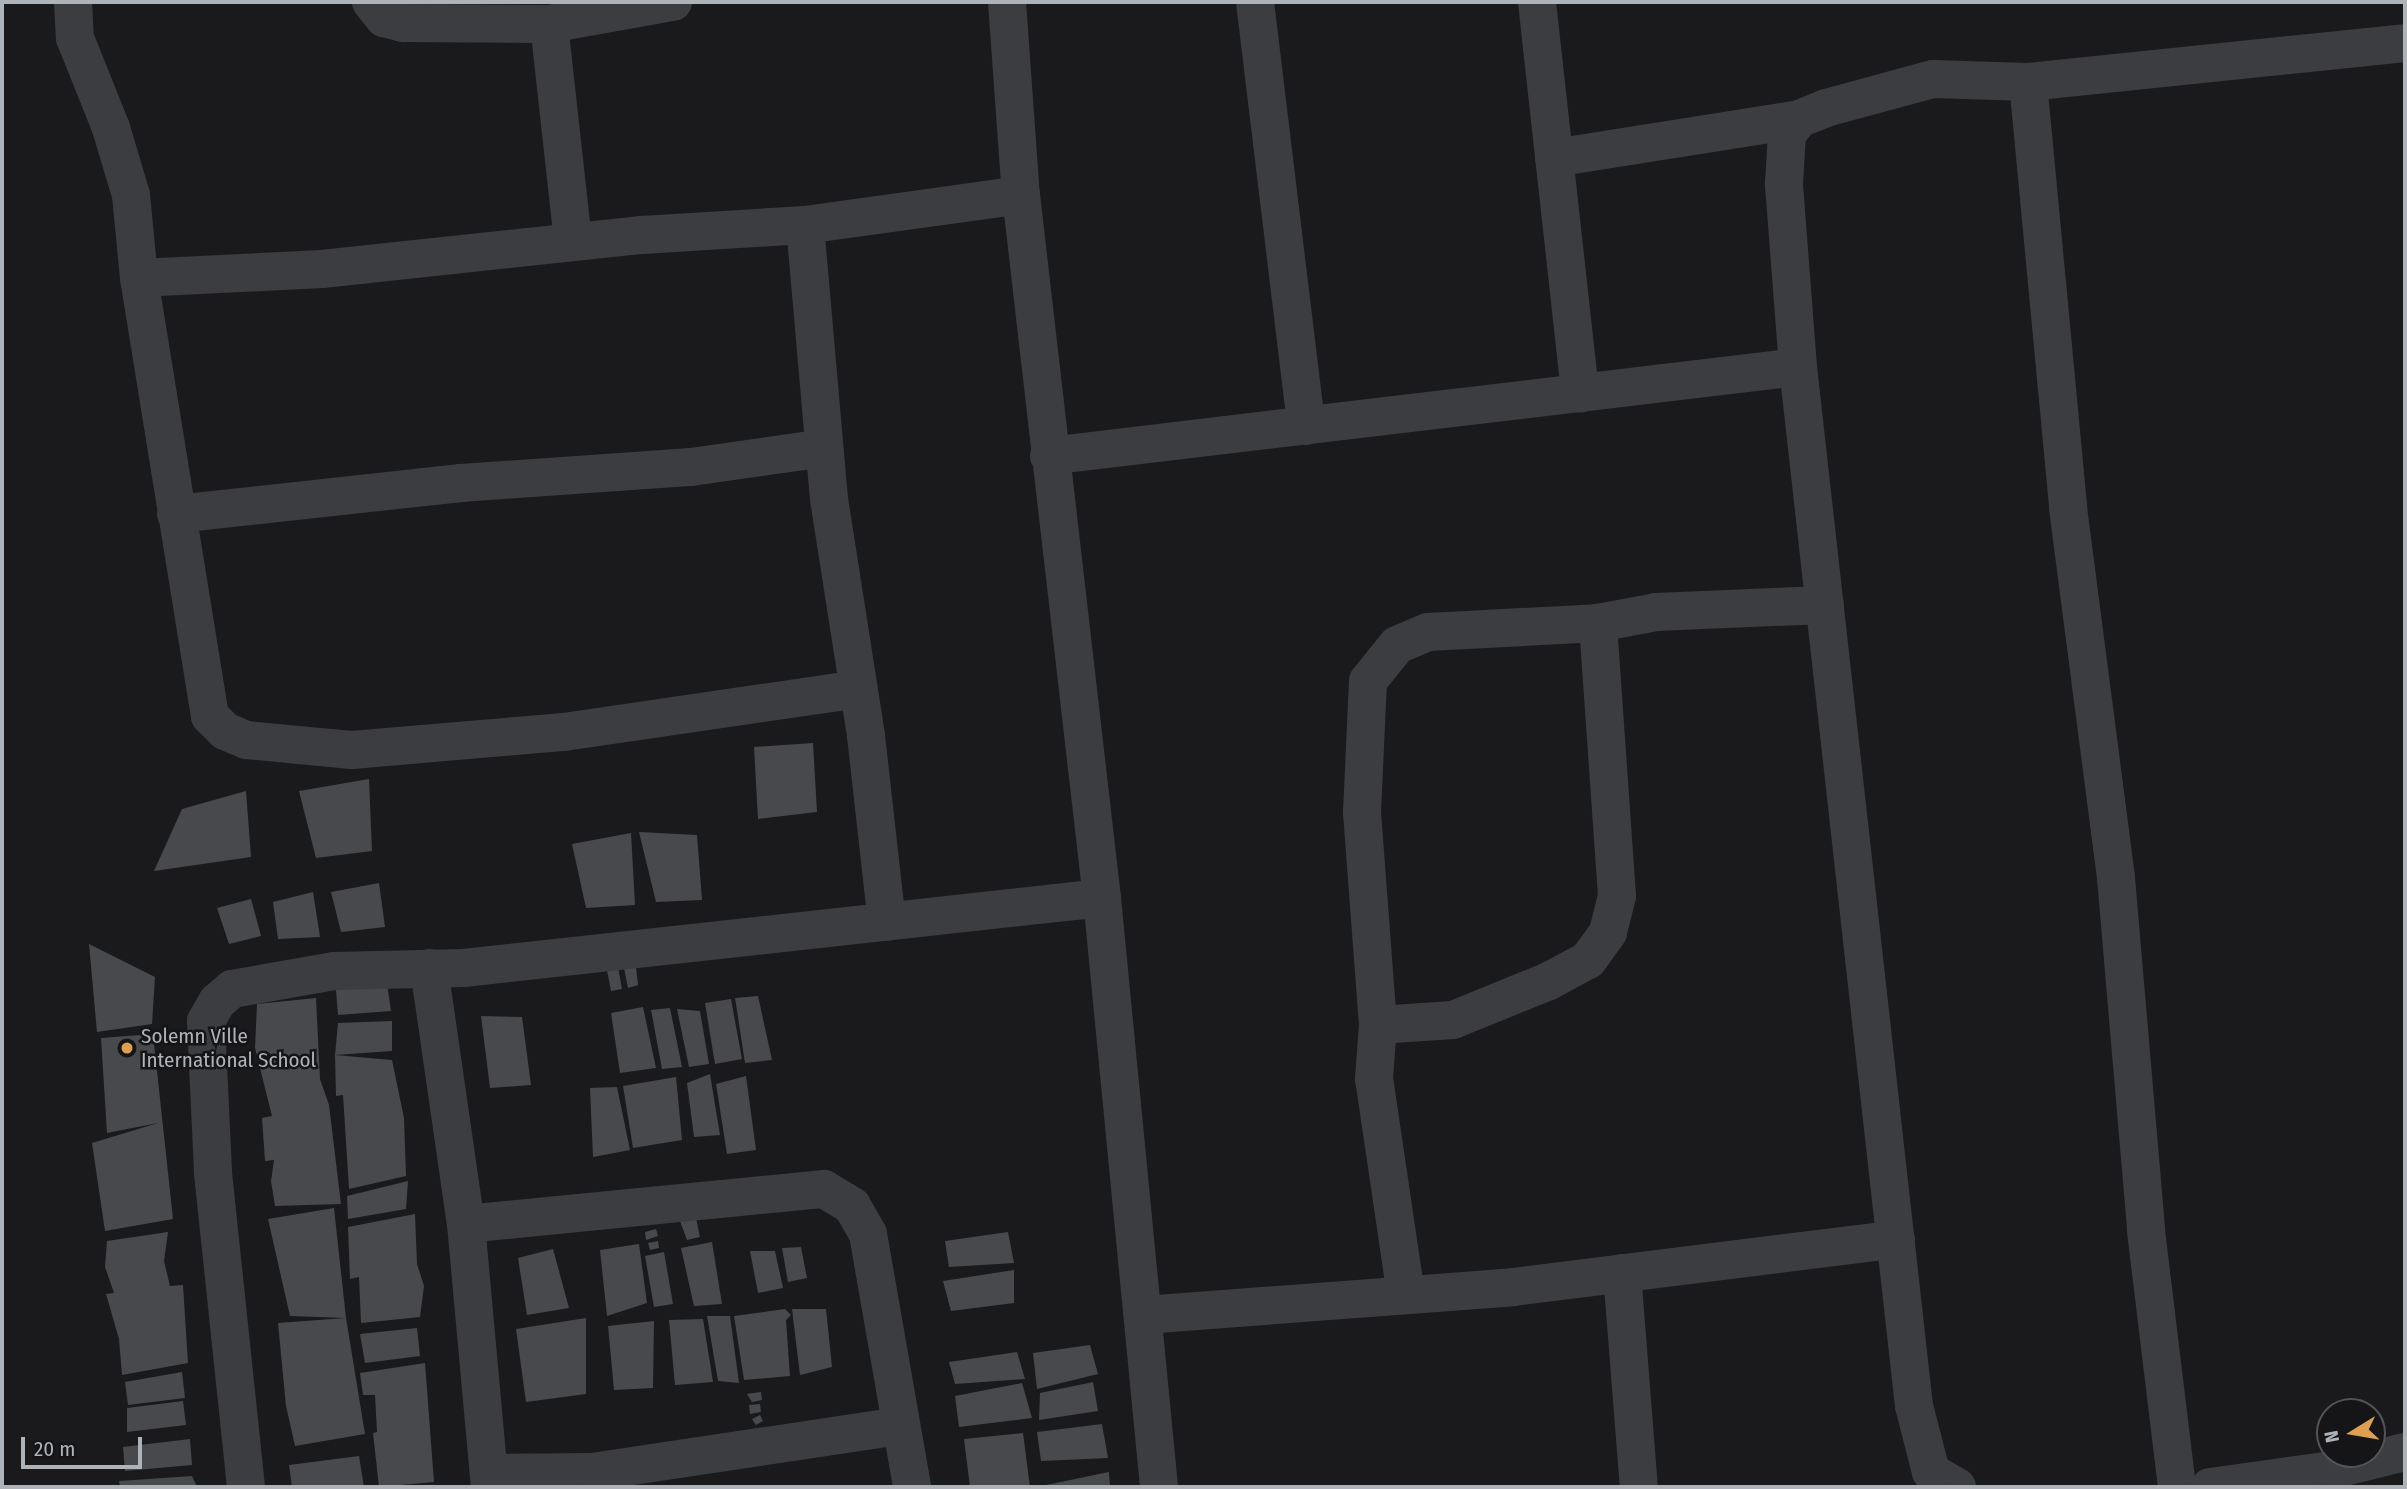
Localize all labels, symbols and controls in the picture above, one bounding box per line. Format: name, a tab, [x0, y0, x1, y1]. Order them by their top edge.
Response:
place label: Solemn Ville International School	[141, 1023, 316, 1073]
marker: Solemn Ville International School	[119, 1040, 135, 1056]
north arrow	[2316, 1398, 2386, 1468]
scale bar	[24, 1422, 145, 1466]
text: N	[2319, 1429, 2344, 1445]
text: 20 m	[34, 1436, 75, 1462]

